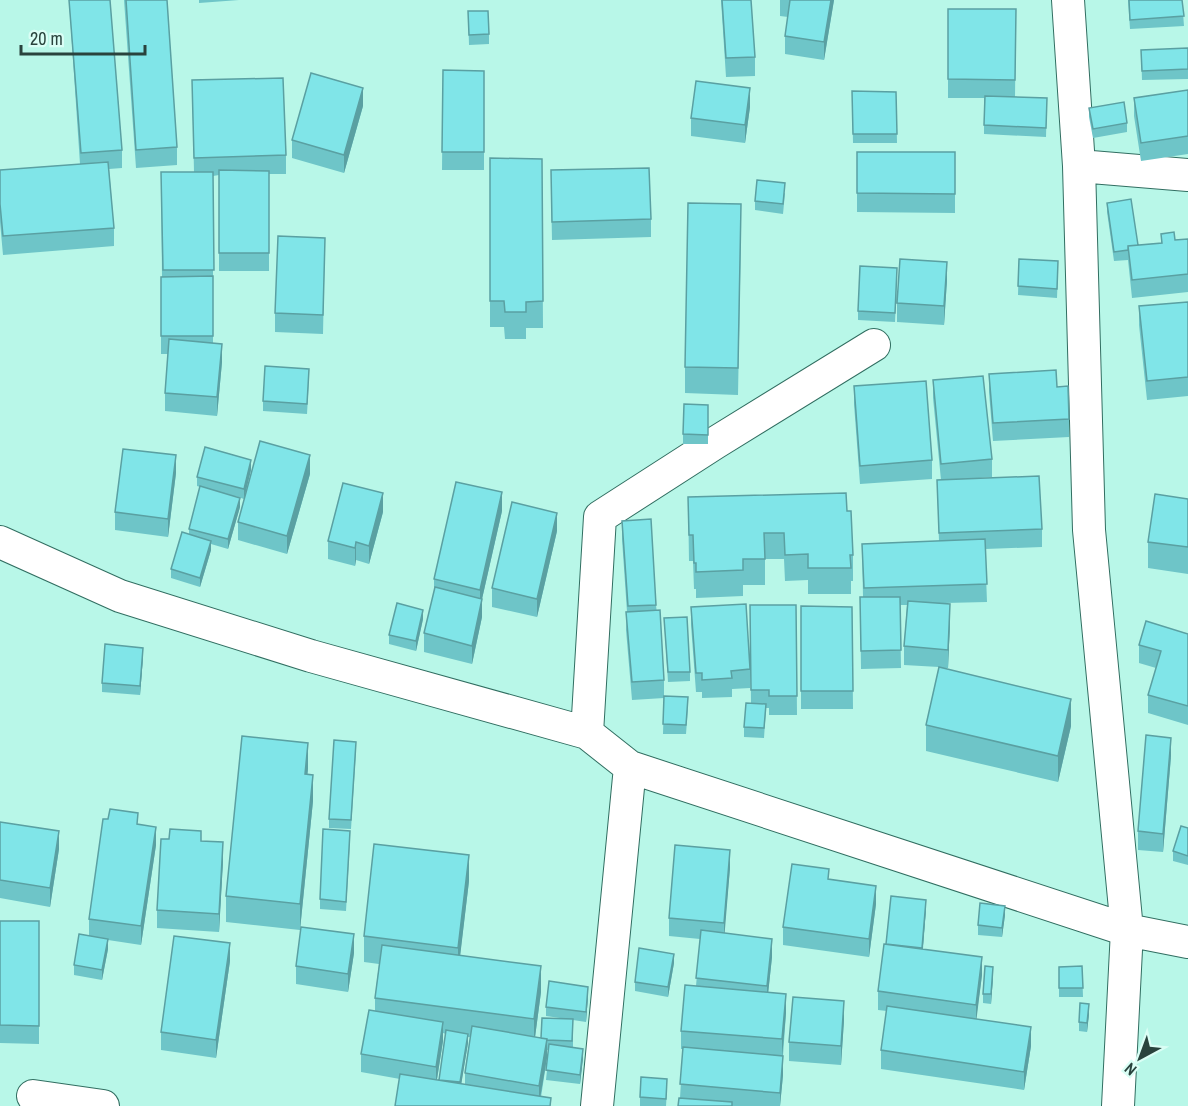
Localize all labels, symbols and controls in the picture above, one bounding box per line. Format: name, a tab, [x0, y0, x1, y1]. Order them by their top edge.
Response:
scale bar	[21, 18, 146, 56]
text: 20 m	[30, 26, 63, 51]
north arrow	[1110, 1028, 1170, 1088]
text: N	[1119, 1058, 1141, 1081]

